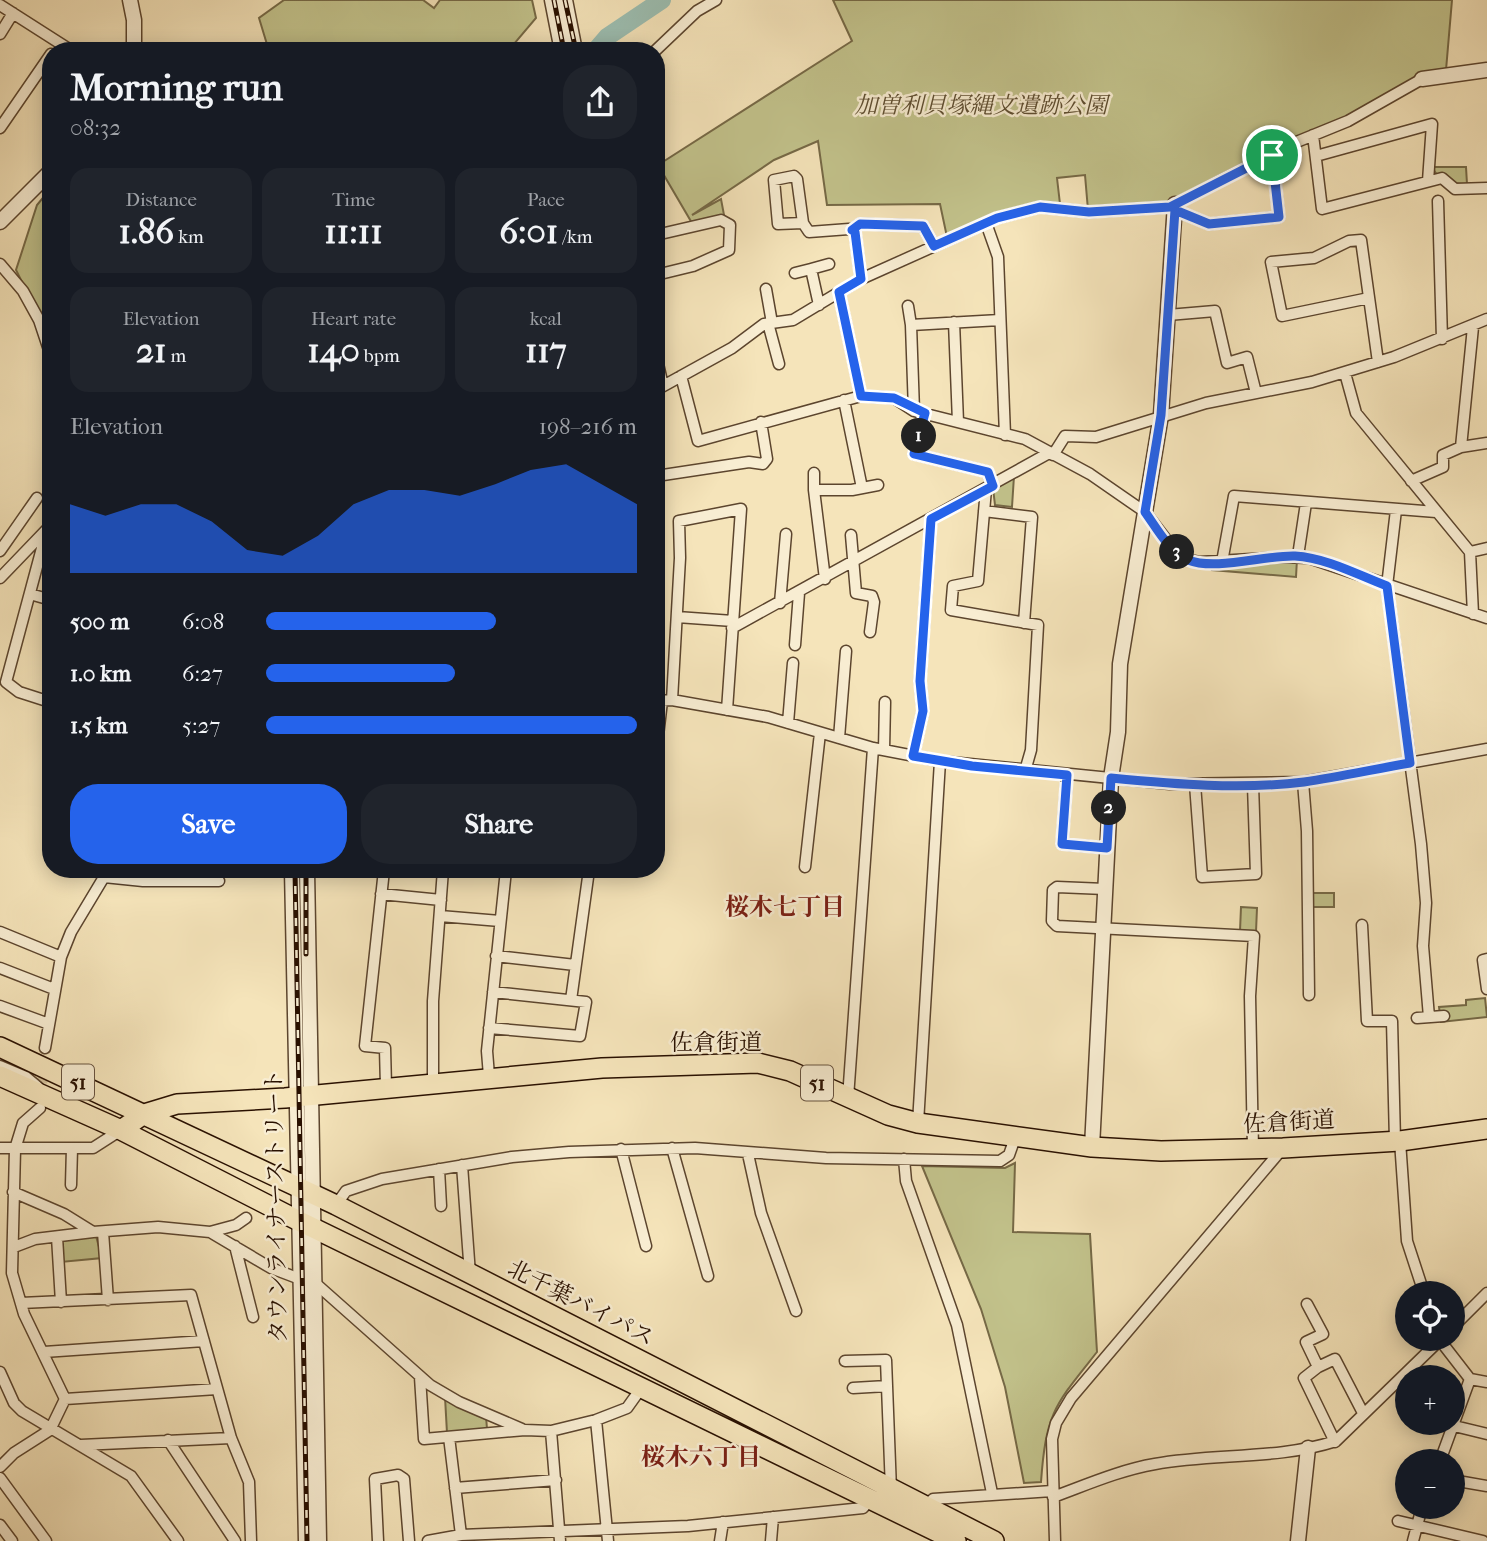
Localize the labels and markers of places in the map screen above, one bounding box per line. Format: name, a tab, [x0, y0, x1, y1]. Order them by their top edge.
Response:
pin	[1242, 125, 1302, 185]
pin: 1	[902, 418, 936, 453]
pin: 3	[1160, 534, 1194, 570]
pin: 2	[1092, 790, 1126, 826]

